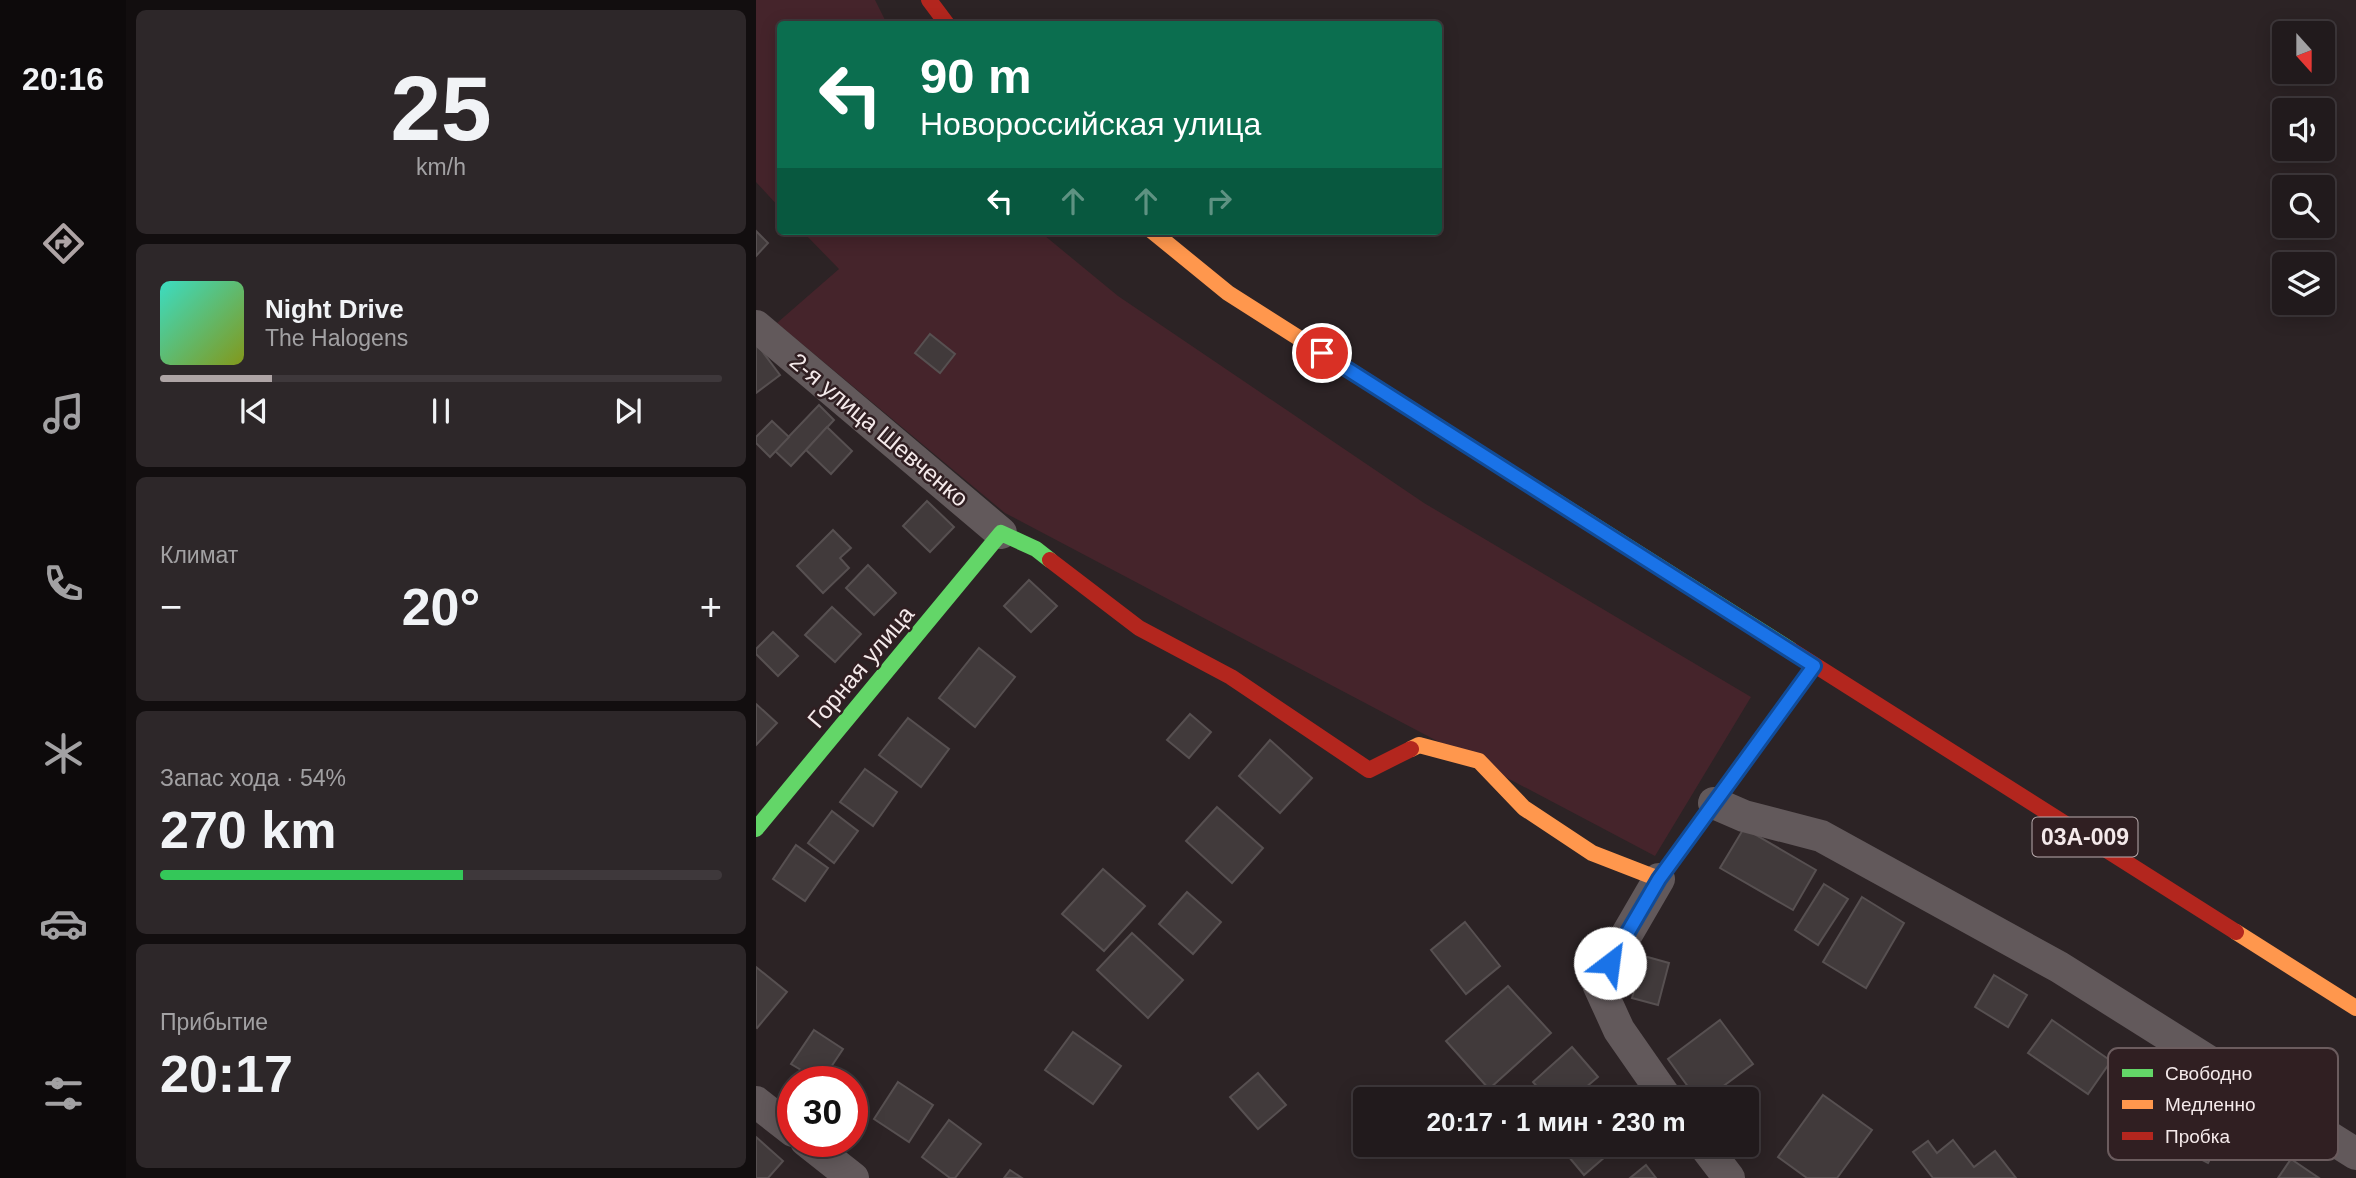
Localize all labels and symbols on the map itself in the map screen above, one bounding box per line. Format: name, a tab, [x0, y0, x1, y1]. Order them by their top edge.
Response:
north arrow	[2272, 21, 2334, 84]
pin	[1292, 323, 1352, 383]
street label: 2-я улица Шевченко	[785, 347, 974, 512]
street label: Горная улица	[802, 600, 920, 733]
road number: 03А-009	[2032, 818, 2138, 856]
position arrow	[1573, 926, 1647, 1000]
legend	[2108, 1048, 2338, 1160]
text: Свободно	[2165, 1063, 2252, 1084]
speed limit sign: 30	[777, 1066, 868, 1157]
text: Медленно	[2165, 1094, 2255, 1115]
text: Пробка	[2165, 1126, 2230, 1147]

